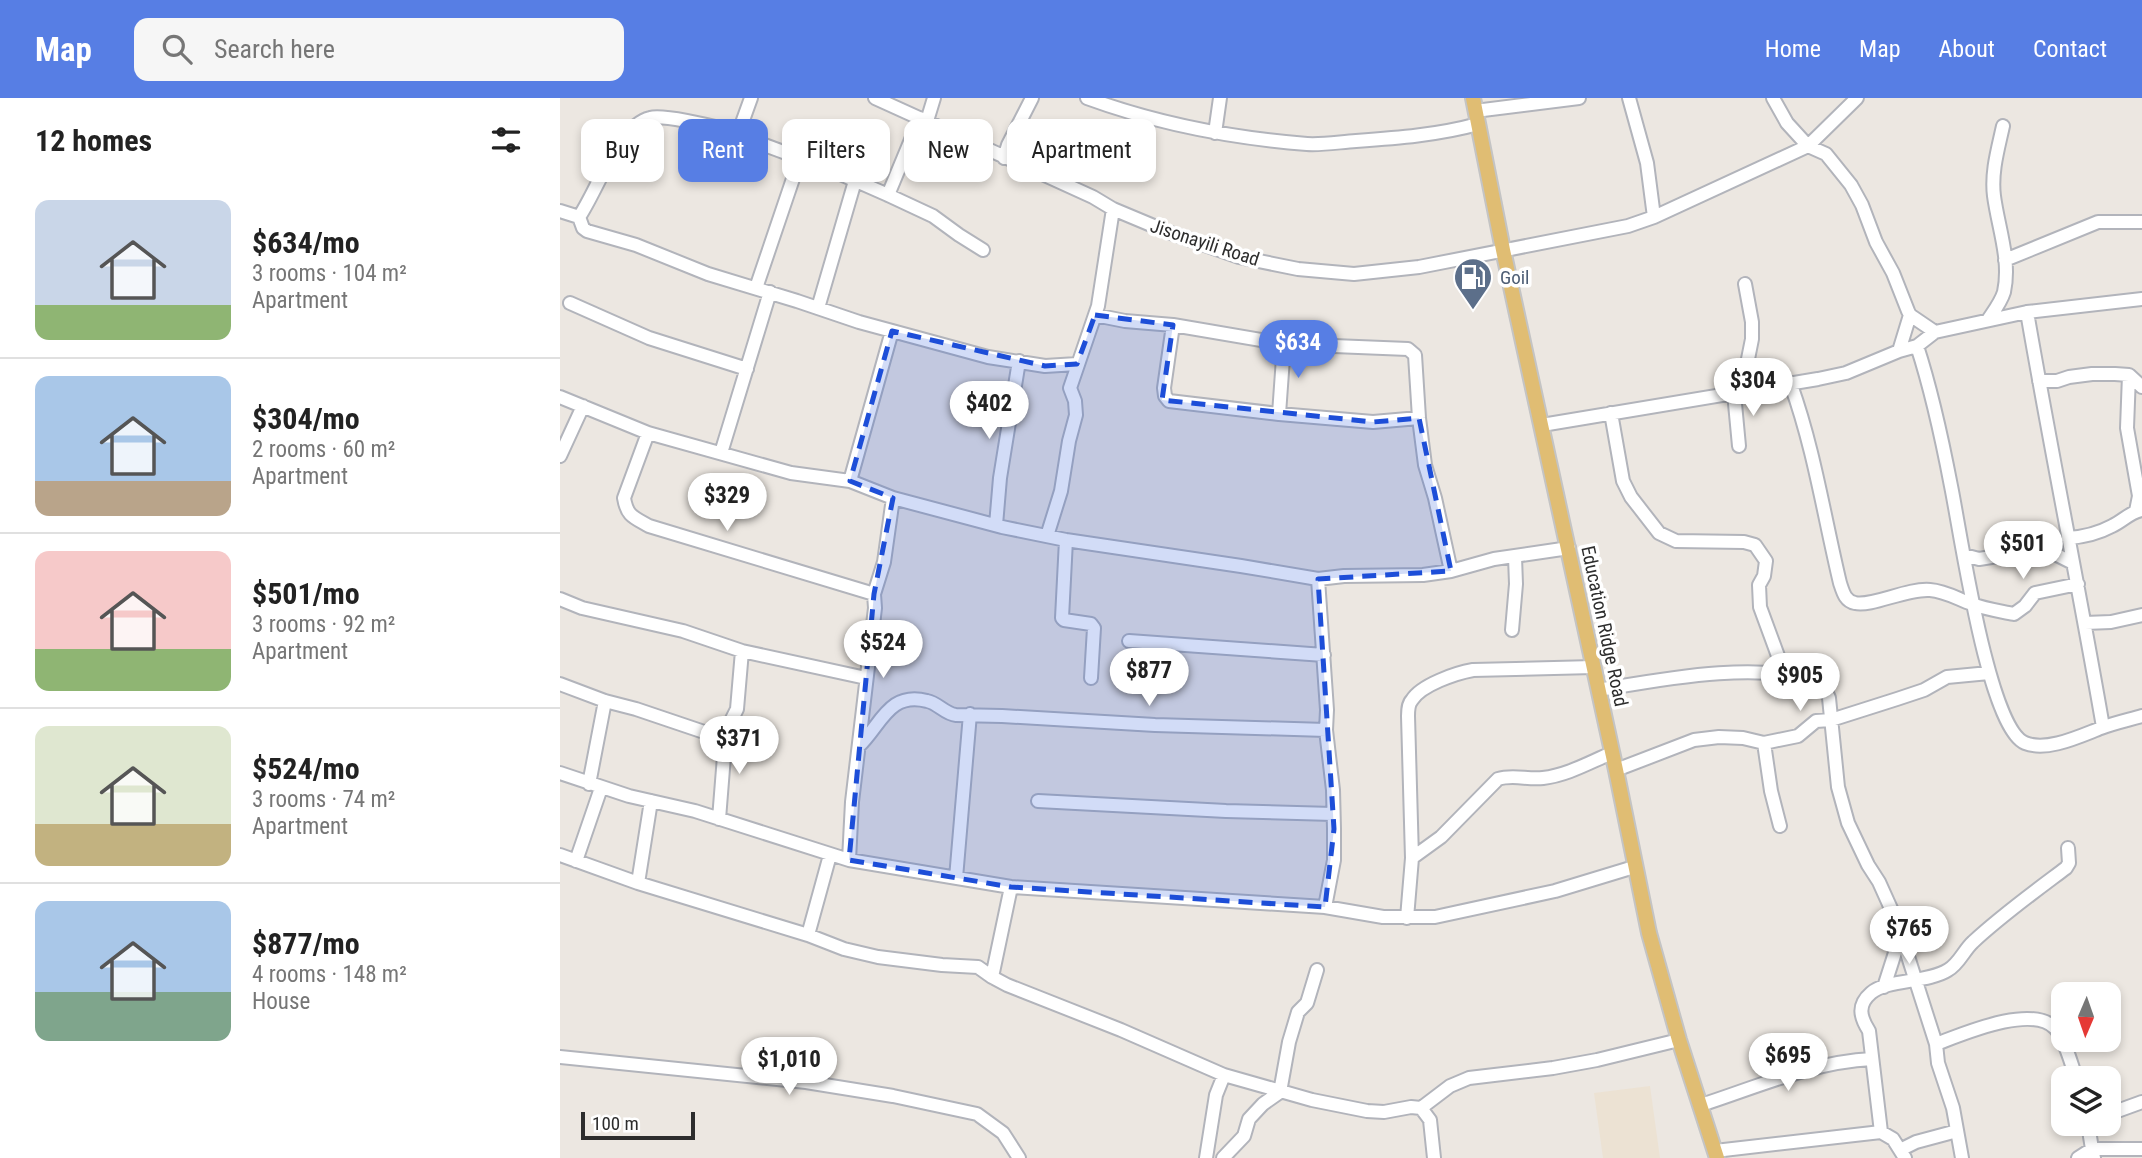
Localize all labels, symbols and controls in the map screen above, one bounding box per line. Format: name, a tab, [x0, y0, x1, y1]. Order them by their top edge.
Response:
search box	[134, 18, 624, 81]
text: Map	[35, 30, 92, 69]
icon: search	[158, 30, 196, 68]
text: Search here	[214, 34, 335, 64]
text: Home	[1765, 35, 1821, 63]
text: Map	[1859, 35, 1901, 63]
text: About	[1939, 35, 1995, 63]
text: Contact	[2033, 35, 2107, 63]
chip: Buy	[581, 119, 664, 182]
chip: Rent	[678, 119, 768, 182]
chip: Filters	[782, 119, 890, 182]
chip: New	[904, 119, 993, 182]
chip: Apartment	[1007, 119, 1156, 182]
icon: filters	[487, 121, 525, 159]
text: 12 homes	[35, 123, 152, 158]
street label: Jisonayili Road	[1147, 214, 1262, 271]
text: $634/mo	[252, 225, 360, 260]
icon: home	[91, 228, 175, 312]
fuel station icon: Goil	[1452, 256, 1494, 311]
text: 3 rooms · 104 m²	[252, 260, 407, 287]
place label: Goil	[1500, 266, 1529, 289]
text: Apartment	[252, 287, 348, 314]
pin: $634	[1257, 320, 1339, 380]
text: $634	[1275, 329, 1321, 356]
pin: $304	[1712, 358, 1794, 418]
text: $304	[1730, 367, 1776, 394]
pin: $402	[948, 382, 1030, 441]
text: $402	[966, 390, 1012, 417]
text: $304/mo	[252, 401, 360, 436]
icon: home	[91, 404, 175, 488]
text: 2 rooms · 60 m²	[252, 436, 395, 463]
text: Apartment	[252, 463, 348, 490]
pin: $329	[686, 474, 768, 533]
text: $329	[704, 482, 750, 509]
pin: $501	[1982, 522, 2064, 581]
text: $501	[2000, 530, 2046, 557]
street label: Education Ridge Road	[1576, 544, 1633, 708]
text: $501/mo	[252, 576, 360, 611]
icon: home	[91, 579, 175, 663]
text: 3 rooms · 92 m²	[252, 611, 395, 638]
pin: $524	[842, 620, 924, 680]
text: $524	[860, 629, 906, 656]
text: Apartment	[252, 638, 348, 665]
pin: $877	[1108, 648, 1190, 708]
pin: $905	[1759, 654, 1841, 713]
text: $877	[1126, 657, 1172, 684]
text: $905	[1777, 662, 1823, 689]
pin: $371	[698, 716, 780, 776]
text: $371	[716, 725, 762, 752]
text: $524/mo	[252, 751, 360, 786]
icon: home	[91, 754, 175, 838]
text: 3 rooms · 74 m²	[252, 786, 395, 813]
text: Apartment	[252, 813, 348, 840]
pin: $765	[1868, 906, 1950, 966]
text: $765	[1886, 915, 1932, 942]
text: $877/mo	[252, 926, 360, 961]
icon: home	[91, 929, 175, 1013]
text: 4 rooms · 148 m²	[252, 961, 407, 988]
north arrow	[2051, 982, 2121, 1052]
map controls	[2051, 982, 2121, 1136]
text: House	[252, 988, 310, 1015]
pin: $695	[1747, 1034, 1829, 1093]
pin: $1,010	[732, 1038, 846, 1097]
text: $695	[1765, 1042, 1811, 1069]
text: $1,010	[757, 1046, 821, 1073]
button: layers	[2051, 1066, 2121, 1136]
scale bar	[581, 1109, 695, 1141]
text: 100 m	[592, 1112, 639, 1135]

